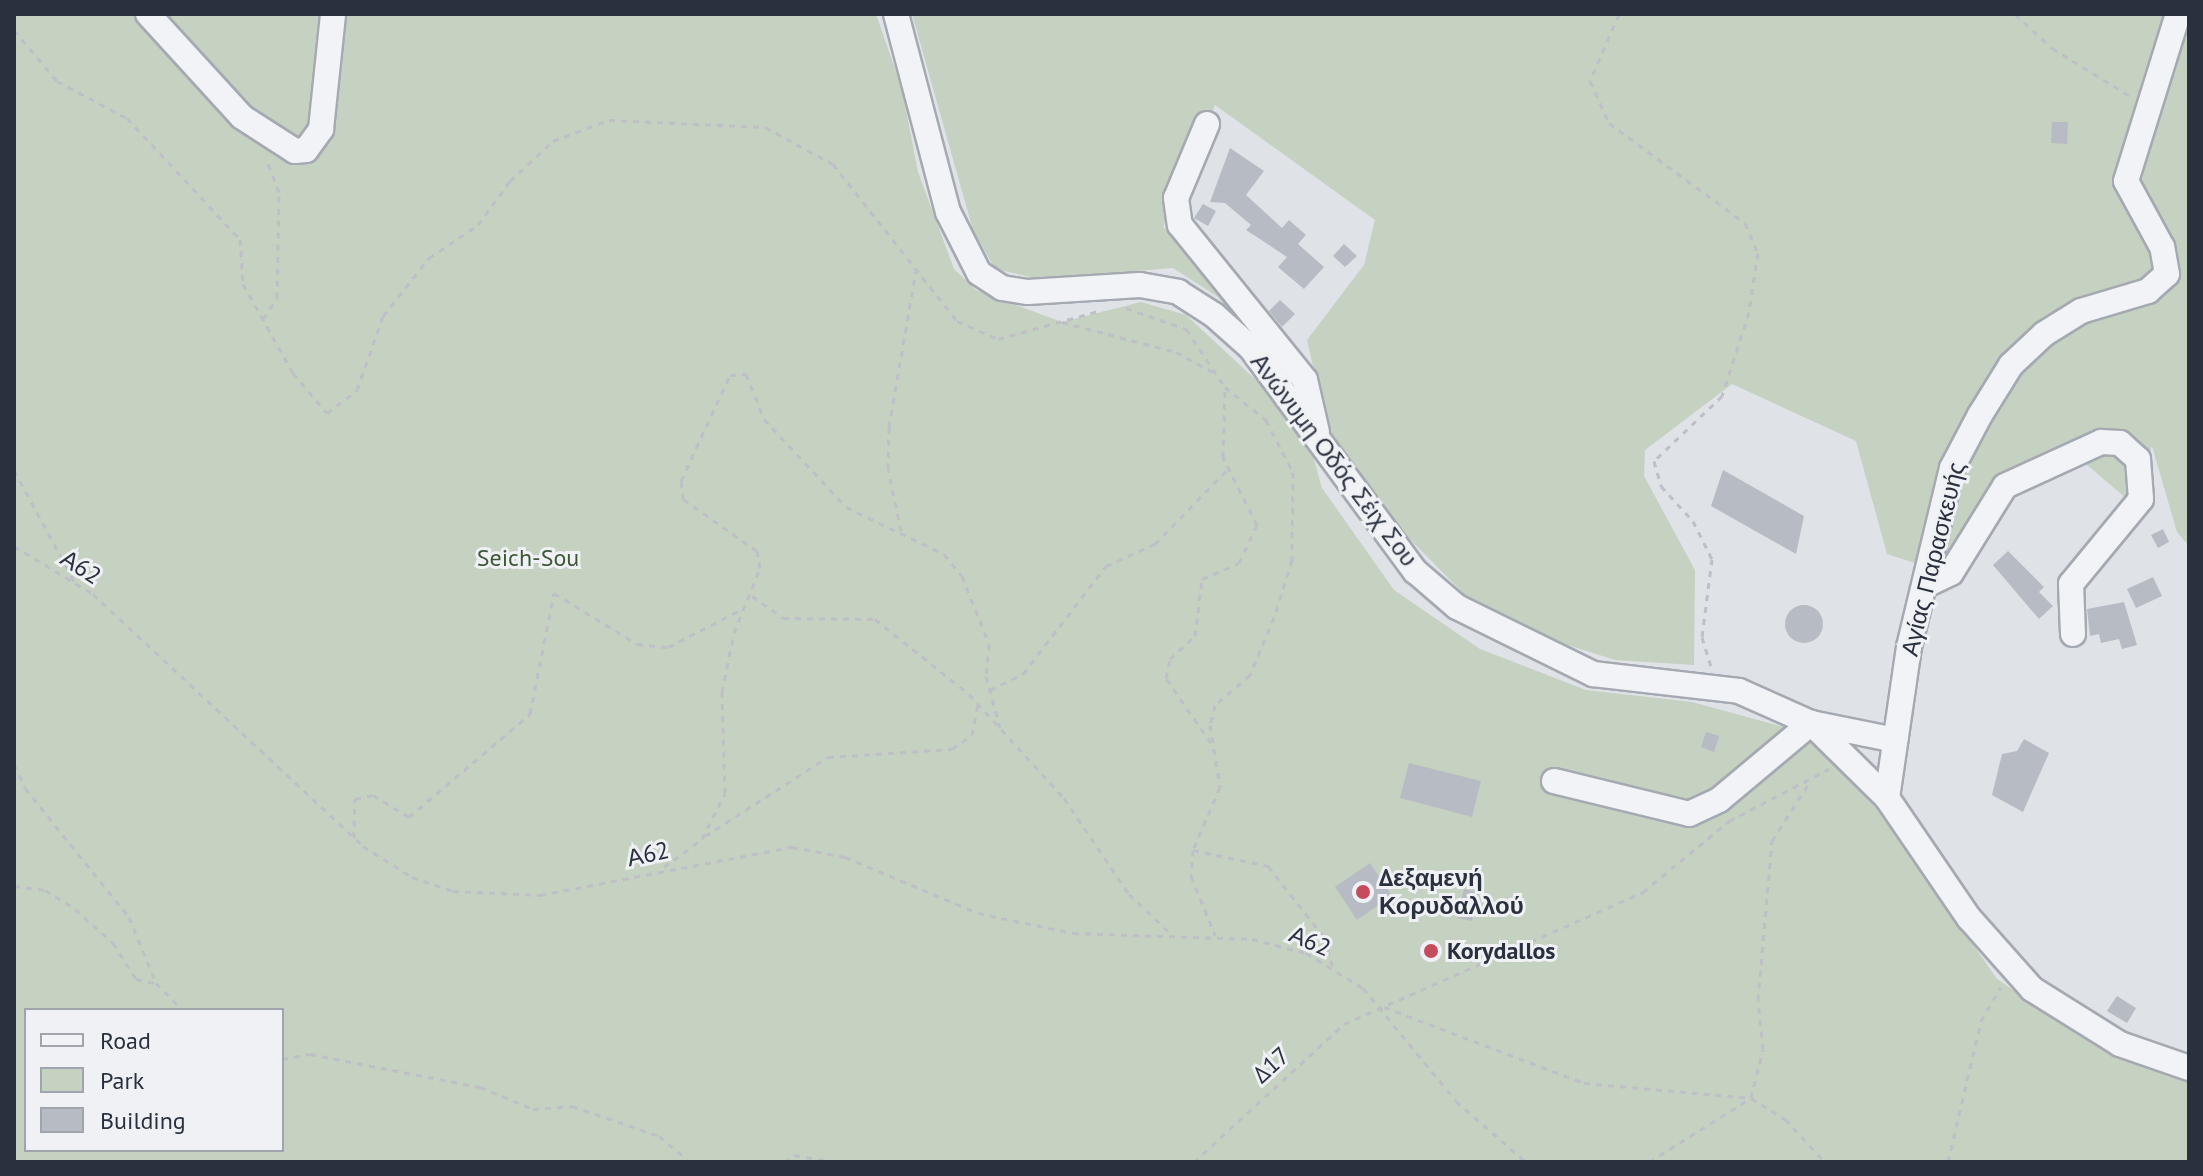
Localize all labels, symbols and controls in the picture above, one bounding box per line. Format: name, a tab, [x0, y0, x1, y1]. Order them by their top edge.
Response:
street label: Ανώνυμη Οδός Σέιχ Σου	[1245, 348, 1423, 572]
street label: Αγίας Παρασκευής	[1895, 459, 1971, 659]
street label: Α62	[55, 543, 107, 591]
park label: Seich-Sou	[477, 544, 579, 572]
street label: Α62	[624, 836, 672, 872]
place label: Δεξαμενή Κορυδαλλού	[1379, 864, 1524, 920]
marker: Δεξαμενή Κορυδαλλού	[1354, 883, 1372, 901]
street label: Α62	[1285, 920, 1335, 962]
place label: Korydallos	[1447, 937, 1555, 965]
marker: Korydallos	[1422, 942, 1440, 960]
legend	[24, 1008, 284, 1152]
text: Road	[100, 1025, 151, 1056]
street label: Δ17	[1247, 1041, 1295, 1089]
text: Park	[100, 1065, 144, 1096]
text: Building	[100, 1105, 186, 1136]

